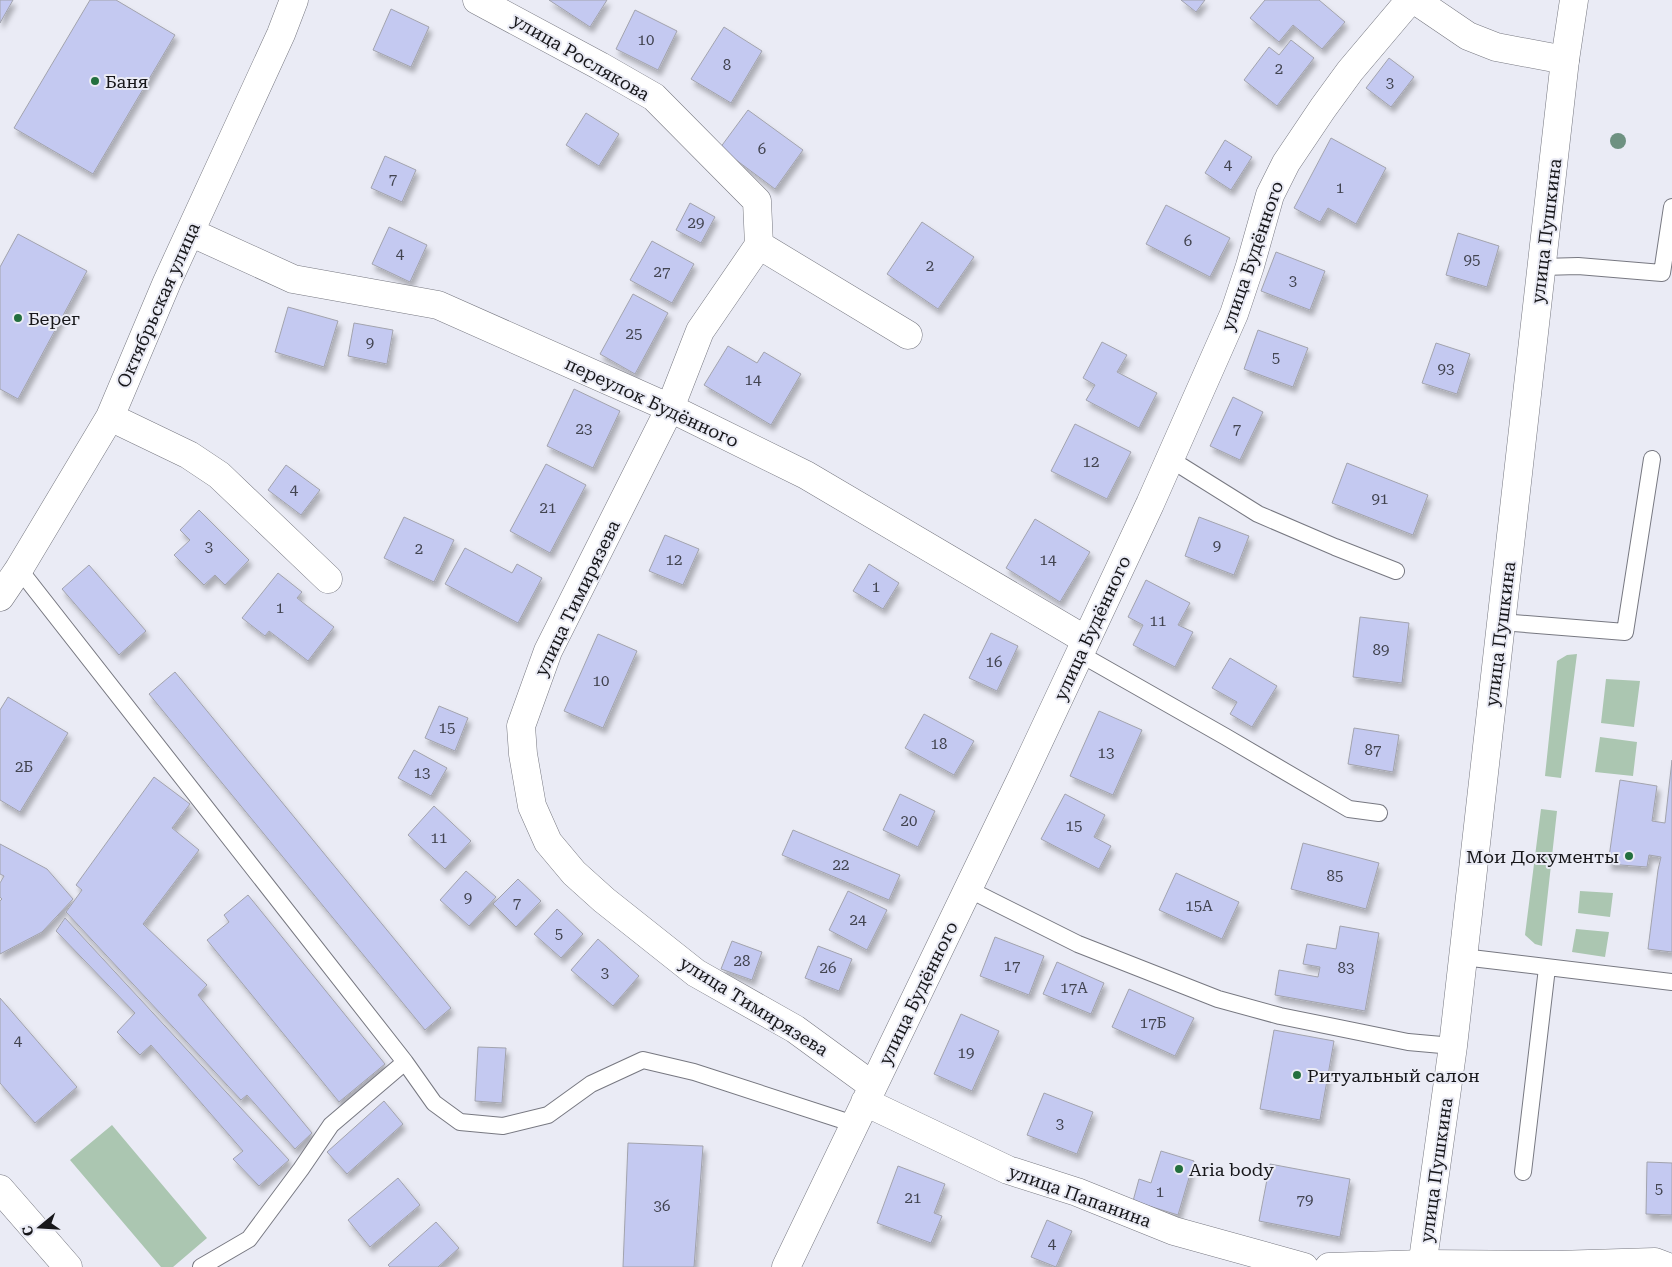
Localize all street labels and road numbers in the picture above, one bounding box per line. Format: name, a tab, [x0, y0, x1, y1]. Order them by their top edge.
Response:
street label: улица Рослякова	[508, 9, 654, 105]
street label: улица Пушкина	[1527, 157, 1565, 305]
street label: улица Будённого	[1217, 178, 1287, 334]
street label: Октябрьская улица	[112, 219, 204, 391]
street label: переулок Будённого	[562, 353, 742, 451]
street label: улица Тимирязева	[530, 516, 624, 680]
street label: улица Будённого	[1049, 552, 1135, 704]
street label: улица Пушкина	[1481, 560, 1519, 708]
street label: улица Будённого	[874, 918, 962, 1068]
street label: улица Тимирязева	[676, 952, 832, 1060]
street label: улица Пушкина	[1415, 1096, 1457, 1244]
street label: улица Папанина	[1006, 1160, 1154, 1232]

